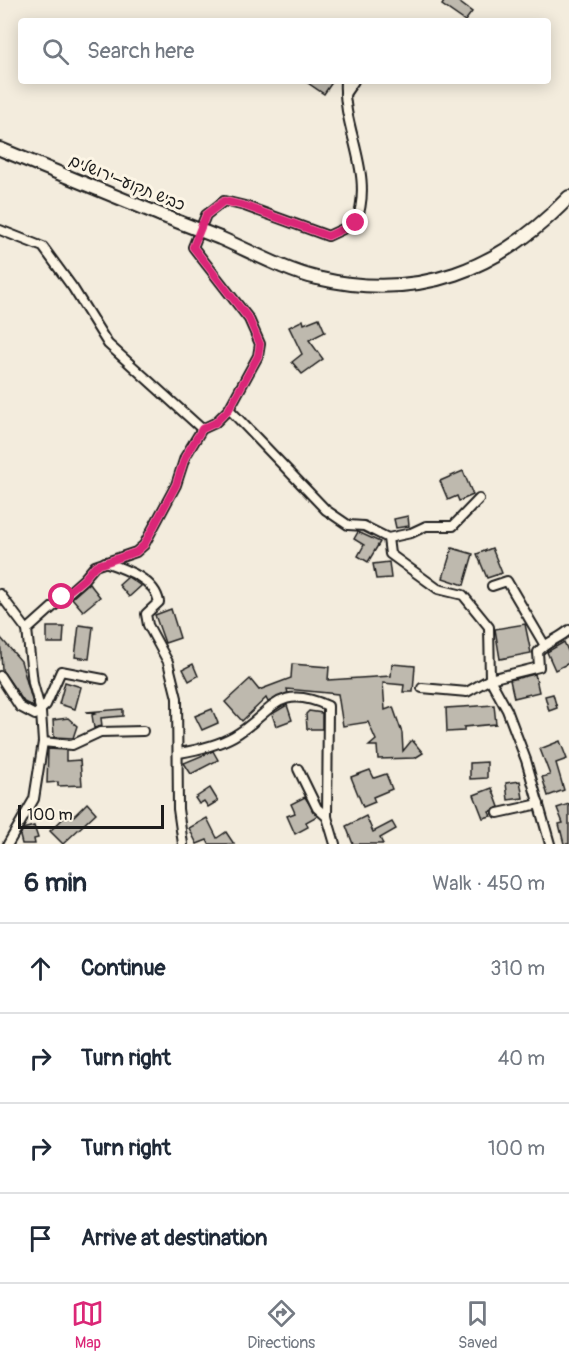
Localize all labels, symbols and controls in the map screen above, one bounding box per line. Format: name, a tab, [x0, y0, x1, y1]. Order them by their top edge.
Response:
search box	[18, 18, 551, 84]
icon: search	[39, 35, 72, 68]
text: Search here	[87, 37, 194, 65]
street label: כביש תקוע–ירושלים	[66, 151, 188, 215]
route end	[342, 209, 368, 235]
route start	[48, 583, 74, 609]
scale bar	[18, 802, 164, 830]
text: 100 m	[27, 805, 73, 825]
text: 6 min	[24, 867, 87, 899]
text: Walk · 450 m	[432, 871, 545, 896]
icon: ahead	[24, 952, 57, 985]
text: Continue	[81, 954, 165, 982]
text: 310 m	[490, 956, 545, 981]
icon: right	[24, 1042, 57, 1075]
text: Turn right	[81, 1044, 171, 1072]
text: 40 m	[498, 1046, 545, 1071]
icon: right	[24, 1132, 57, 1165]
text: Turn right	[81, 1134, 171, 1162]
text: 100 m	[488, 1136, 545, 1161]
icon: arrive	[24, 1222, 57, 1255]
text: Arrive at destination	[81, 1224, 267, 1252]
tab: Map	[71, 1297, 104, 1353]
tab: Directions	[247, 1297, 315, 1353]
tab: Saved	[458, 1297, 498, 1353]

